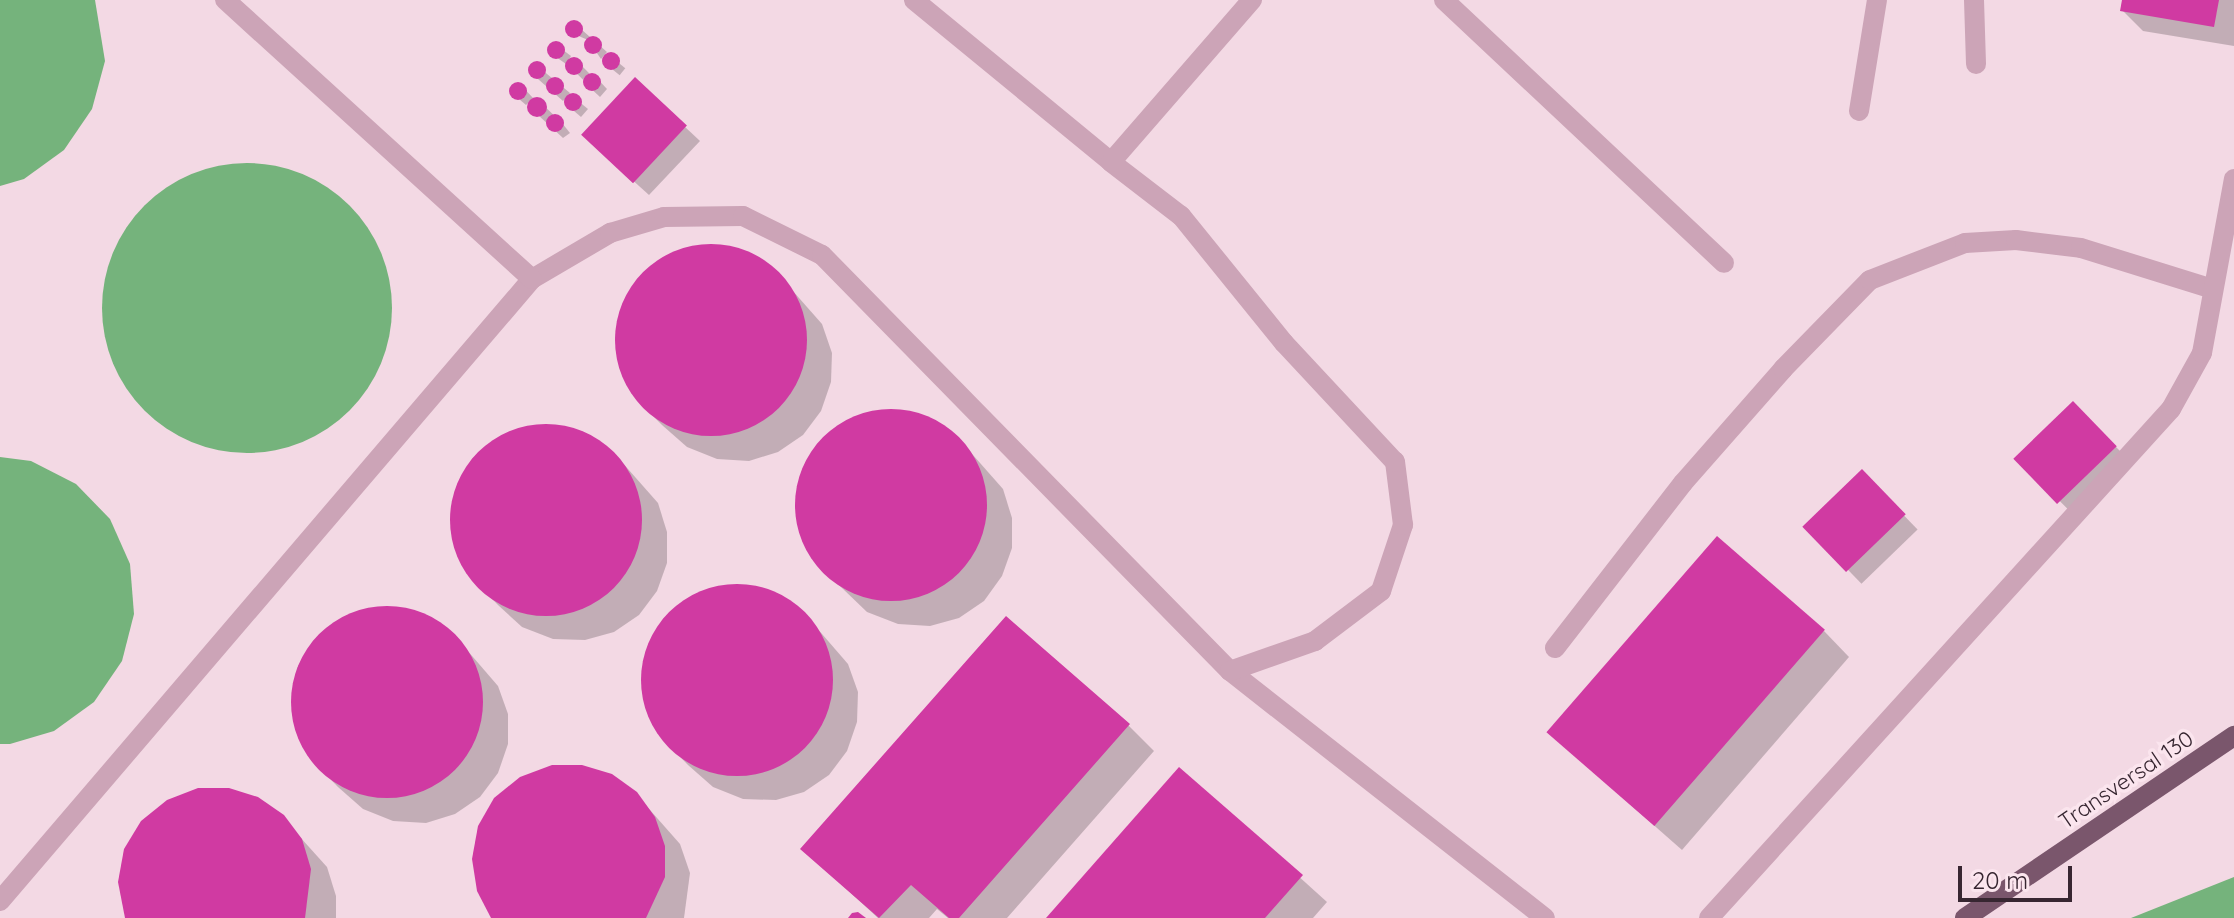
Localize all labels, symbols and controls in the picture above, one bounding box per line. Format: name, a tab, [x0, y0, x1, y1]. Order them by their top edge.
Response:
street label: Transversal 130	[2054, 725, 2198, 835]
scale bar	[1962, 850, 2076, 900]
text: 20 m	[1972, 865, 2028, 895]

